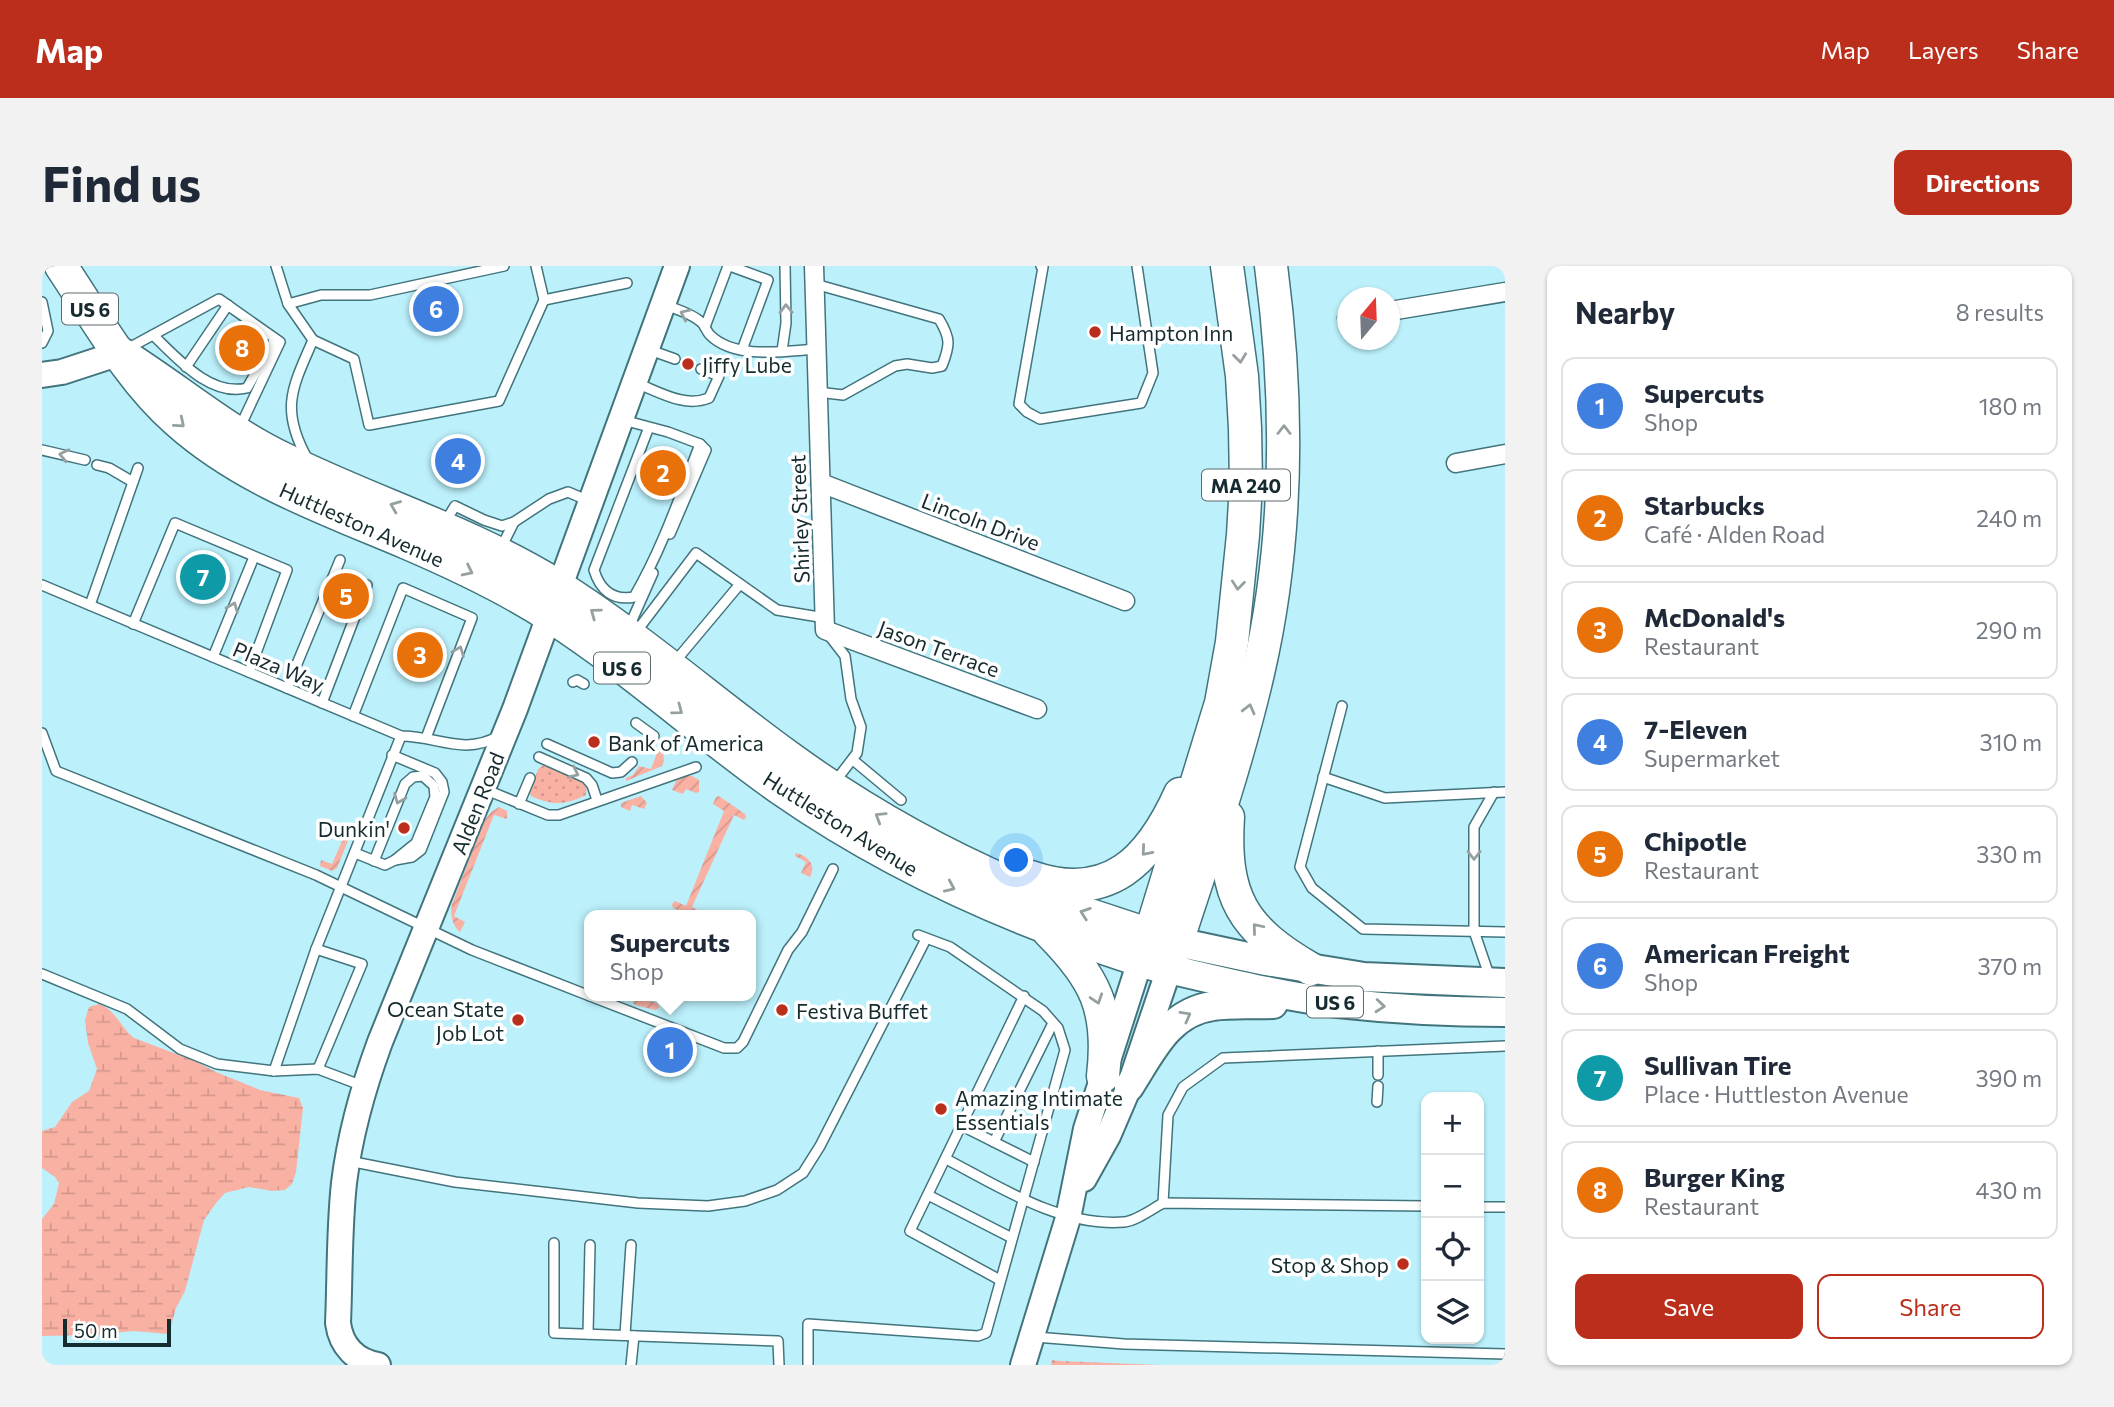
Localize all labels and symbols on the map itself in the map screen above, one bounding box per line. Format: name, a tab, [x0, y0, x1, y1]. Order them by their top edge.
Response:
pin: 6	[413, 283, 459, 335]
north arrow	[1337, 287, 1400, 350]
road number: US 6	[62, 294, 118, 324]
one-way arrow	[778, 303, 794, 313]
one-way arrow	[680, 308, 693, 322]
place label: Hampton Inn	[1109, 320, 1233, 345]
pin: 8	[219, 322, 265, 374]
marker: Hampton Inn	[1087, 324, 1103, 340]
place label: Jiffy Lube	[702, 352, 792, 377]
one-way arrow	[1232, 352, 1247, 364]
marker: Jiffy Lube	[680, 356, 696, 372]
one-way arrow	[172, 415, 185, 427]
one-way arrow	[1276, 424, 1292, 435]
pin: 4	[435, 435, 481, 487]
pin: 2	[640, 447, 686, 499]
one-way arrow	[58, 449, 70, 463]
street label: Shirley Street	[784, 454, 814, 584]
road number: MA 240	[1202, 470, 1290, 500]
street label: Huttleston Avenue	[276, 476, 448, 572]
street label: Lincoln Drive	[918, 487, 1044, 555]
one-way arrow	[390, 500, 403, 514]
pin: 7	[180, 551, 226, 603]
one-way arrow	[461, 562, 473, 576]
pin: 5	[323, 570, 369, 622]
one-way arrow	[1231, 580, 1246, 591]
one-way arrow	[225, 602, 239, 614]
one-way arrow	[590, 609, 603, 621]
street label: Jason Terrace	[875, 615, 1003, 681]
pin: 3	[397, 629, 443, 681]
street label: Plaza Way	[230, 636, 329, 696]
one-way arrow	[450, 646, 464, 658]
road number: US 6	[594, 652, 650, 684]
one-way arrow	[670, 702, 682, 715]
one-way arrow	[1241, 703, 1256, 715]
place label: Bank of America	[608, 730, 764, 755]
marker: Bank of America	[586, 734, 602, 750]
street label: Alden Road	[445, 748, 509, 858]
one-way arrow	[567, 764, 579, 778]
street label: Huttleston Avenue	[759, 765, 923, 881]
one-way arrow	[394, 792, 408, 804]
one-way arrow	[874, 812, 887, 825]
place label: Dunkin'	[318, 816, 390, 841]
marker: Dunkin'	[396, 820, 412, 836]
your location	[999, 843, 1033, 877]
one-way arrow	[1142, 843, 1154, 856]
one-way arrow	[1466, 850, 1482, 861]
one-way arrow	[943, 879, 955, 893]
one-way arrow	[1080, 907, 1092, 921]
one-way arrow	[1253, 924, 1265, 937]
road number: US 6	[1307, 986, 1363, 1017]
one-way arrow	[1089, 993, 1104, 1005]
place label: Ocean State Job Lot	[387, 996, 504, 1045]
place label: Festiva Buffet	[796, 998, 928, 1023]
one-way arrow	[1375, 998, 1386, 1013]
marker: Festiva Buffet	[774, 1002, 790, 1018]
one-way arrow	[1178, 1010, 1191, 1024]
marker: Ocean State Job Lot	[510, 1012, 526, 1028]
pin: 1	[647, 1024, 693, 1076]
place label: Amazing Intimate Essentials	[955, 1085, 1123, 1134]
marker: Amazing Intimate Essentials	[933, 1101, 949, 1117]
place label: Stop & Shop	[1271, 1252, 1389, 1277]
marker: Stop & Shop	[1395, 1256, 1411, 1272]
scale bar	[63, 1316, 172, 1348]

